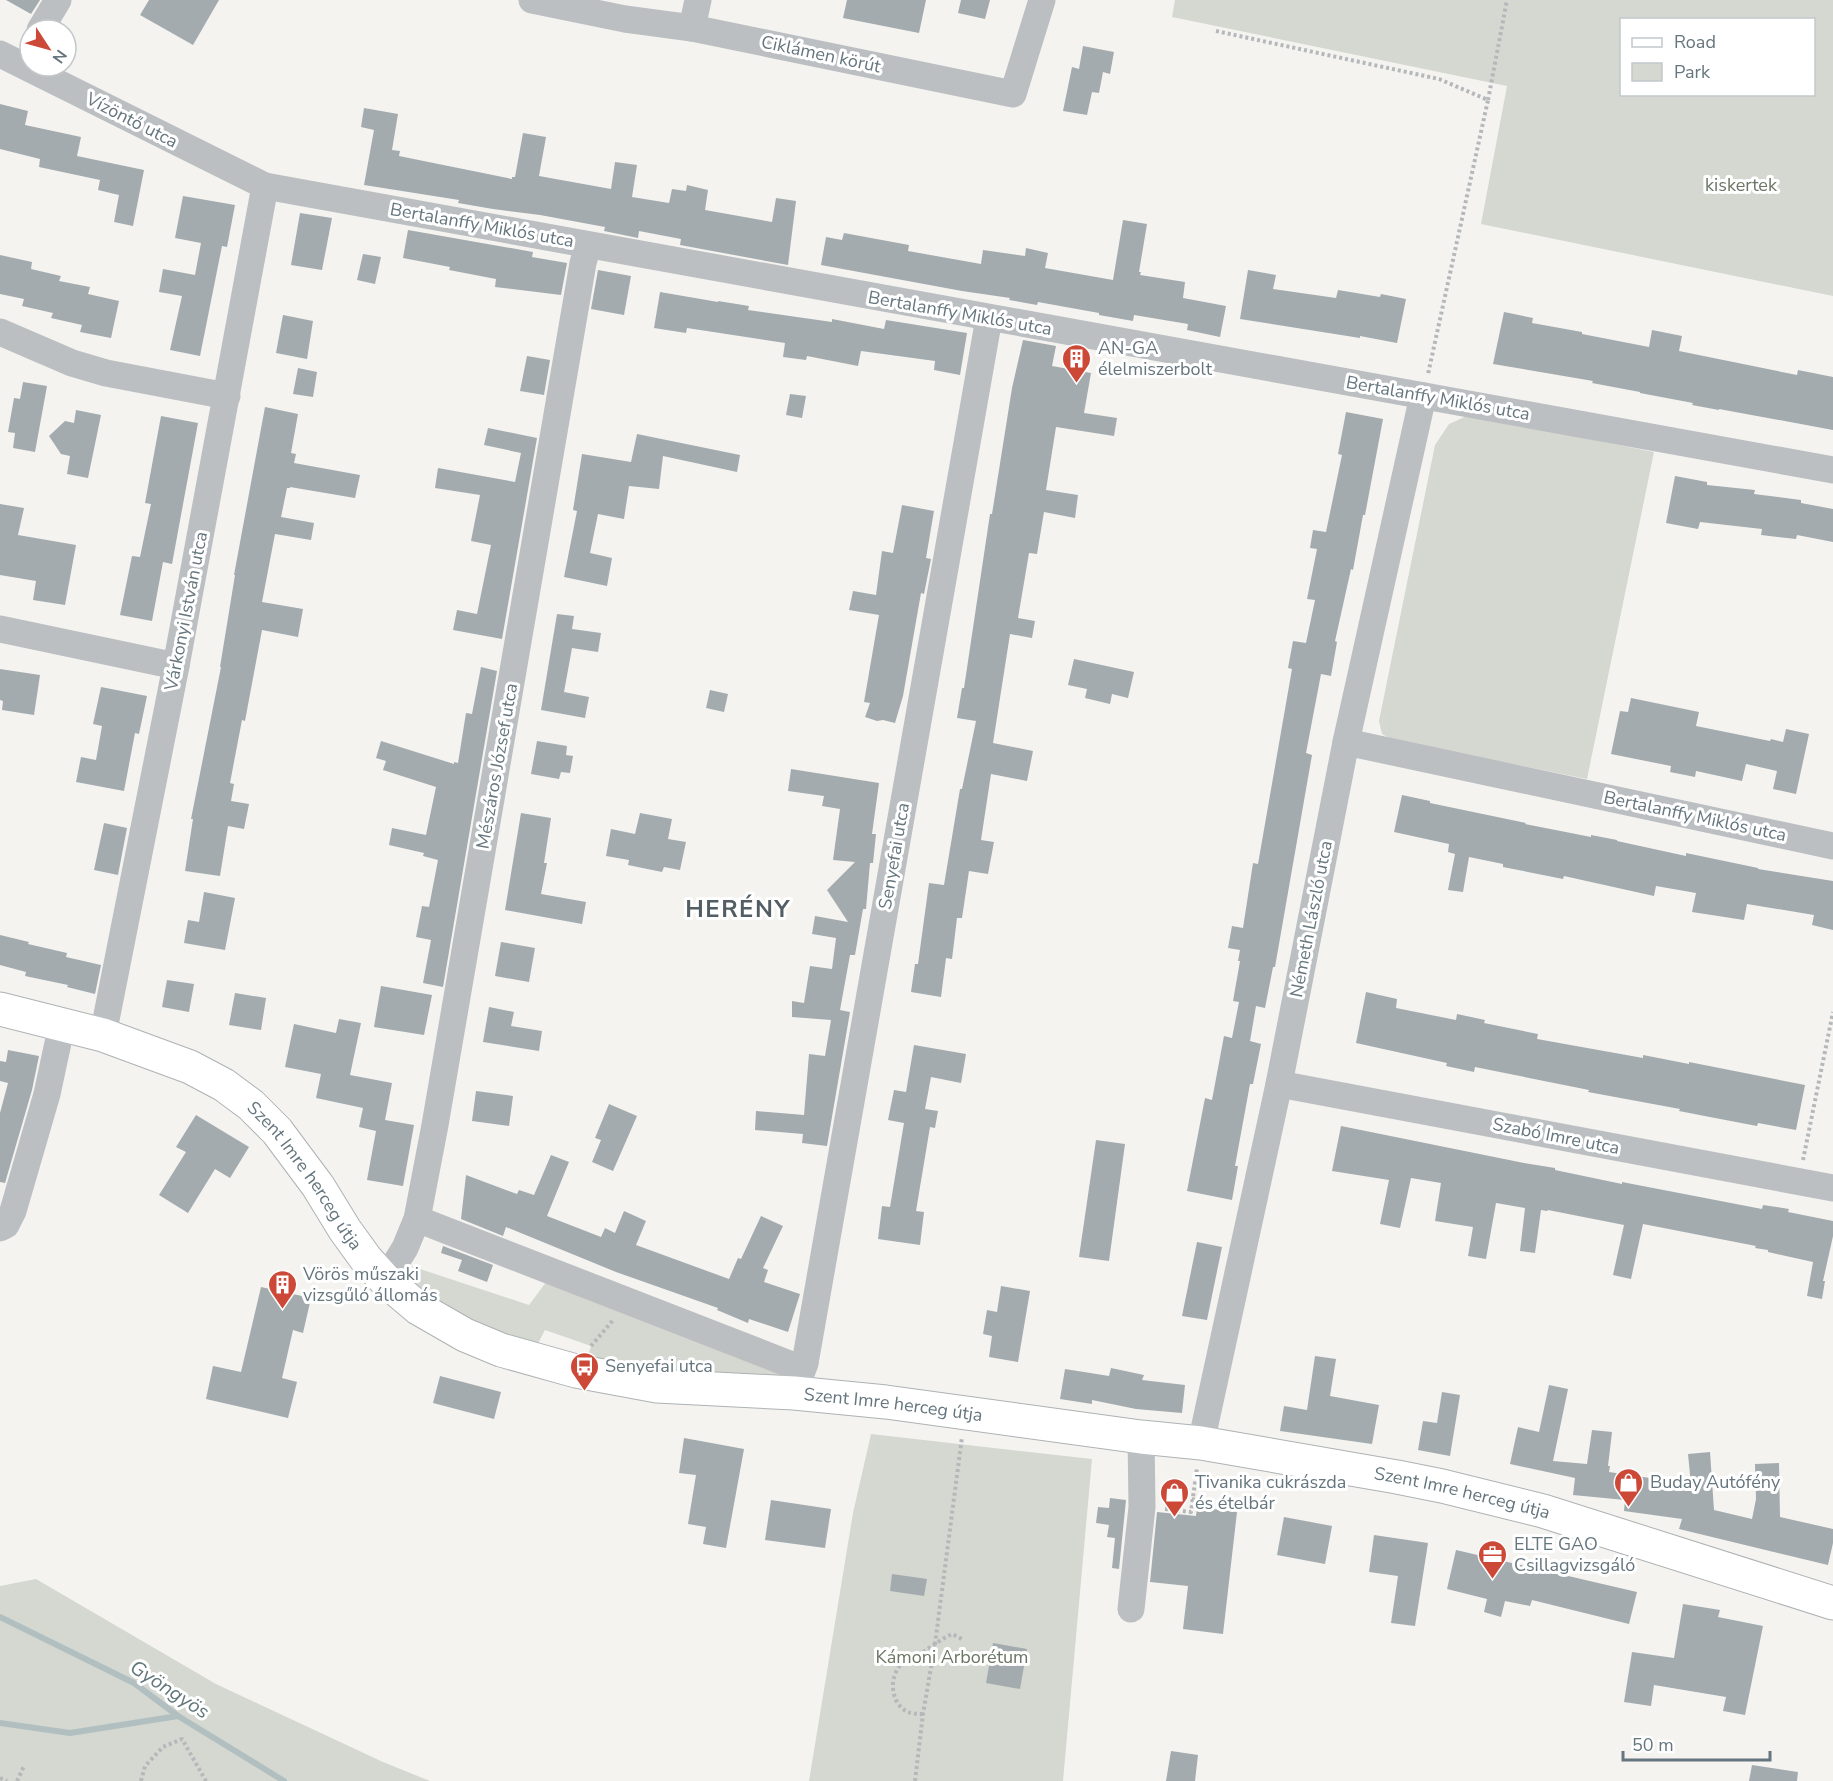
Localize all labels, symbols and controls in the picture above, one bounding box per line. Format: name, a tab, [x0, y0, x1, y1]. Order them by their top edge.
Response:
north arrow	[18, 18, 78, 78]
legend	[1620, 18, 1815, 96]
street label: Ciklámen körút	[759, 30, 884, 79]
text: Road	[1674, 30, 1716, 54]
text: N	[47, 45, 72, 68]
text: Park	[1674, 60, 1711, 84]
street label: Vízöntő utca	[81, 86, 182, 153]
park label: kiskertek	[1705, 173, 1778, 197]
street label: Bertalanffy Miklós utca	[388, 197, 576, 253]
street label: Bertalanffy Miklós utca	[866, 285, 1054, 341]
place label: AN-GA élelmiszerbolt	[1098, 336, 1213, 381]
building icon: AN-GA élelmiszerbolt	[1061, 342, 1093, 384]
street label: Bertalanffy Miklós utca	[1344, 370, 1532, 426]
street label: Várkonyi István utca	[159, 529, 213, 694]
street label: Mészáros József utca	[471, 681, 523, 851]
street label: Bertalanffy Miklós utca	[1601, 785, 1789, 847]
street label: Senyefai utca	[873, 801, 915, 911]
street label: Németh László utca	[1284, 839, 1338, 999]
district label: HERÉNY	[685, 893, 791, 925]
street label: Szent Imre herceg útja	[242, 1096, 368, 1255]
street label: Szabó Imre utca	[1491, 1112, 1621, 1160]
place label: Vörös műszaki vizsgűló állomás	[302, 1262, 438, 1307]
building icon: Vörös műszaki vizsgűló állomás	[266, 1268, 298, 1310]
bus stop icon: Senyefai utca	[568, 1350, 600, 1392]
place label: Senyefai utca	[605, 1354, 713, 1378]
street label: Szent Imre herceg útja	[803, 1382, 984, 1427]
street label: Szent Imre herceg útja	[1372, 1461, 1553, 1525]
shop icon: Buday Autófény	[1613, 1466, 1645, 1508]
place label: Tivanika cukrászda és ételbár	[1195, 1470, 1346, 1515]
place label: Buday Autófény	[1650, 1470, 1781, 1494]
shop icon: Tivanika cukrászda és ételbár	[1158, 1476, 1190, 1518]
place label: ELTE GAO Csillagvizsgáló	[1514, 1532, 1635, 1577]
office icon: ELTE GAO Csillagvizsgáló	[1477, 1538, 1509, 1580]
park label: Kámoni Arborétum	[875, 1645, 1029, 1669]
water label: Gyöngyös	[125, 1654, 215, 1725]
scale bar	[1623, 1724, 1770, 1762]
text: 50 m	[1632, 1733, 1674, 1757]

